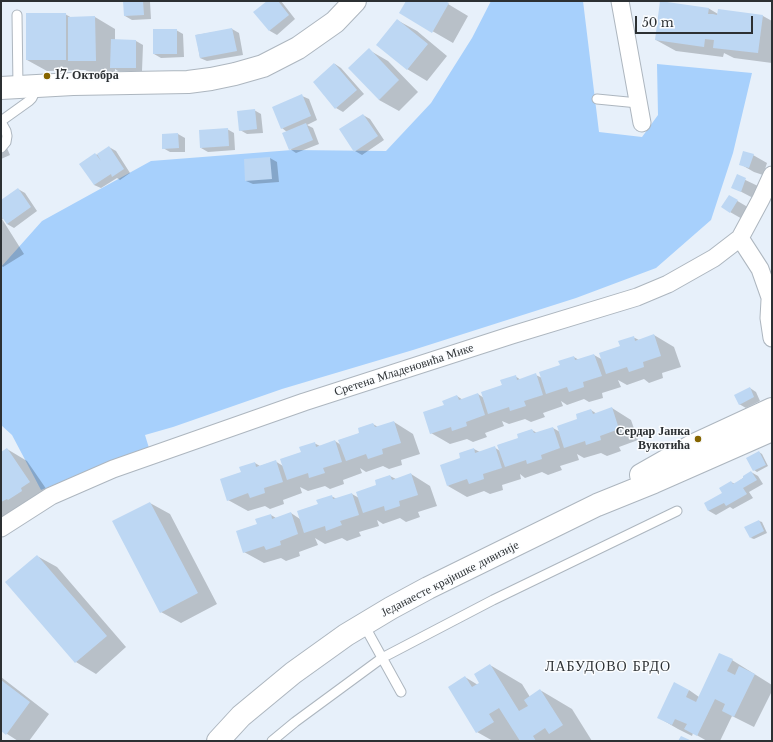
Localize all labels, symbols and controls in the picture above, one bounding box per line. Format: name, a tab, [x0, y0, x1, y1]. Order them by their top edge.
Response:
scale bar	[637, 8, 755, 34]
text: 50 m	[642, 15, 674, 30]
place label: 17. Октобра	[55, 69, 119, 83]
marker: 17. Октобра	[42, 71, 52, 81]
street label: Сретена Младеновића Мике	[332, 341, 476, 399]
place label: Сердар Јанка Вукотића	[616, 425, 690, 453]
marker: Сердар Јанка Вукотића	[693, 434, 703, 444]
street label: Једанаесте крајишке дивизије	[379, 538, 521, 620]
district label: ЛАБУДОВО БРДО	[545, 659, 671, 675]

